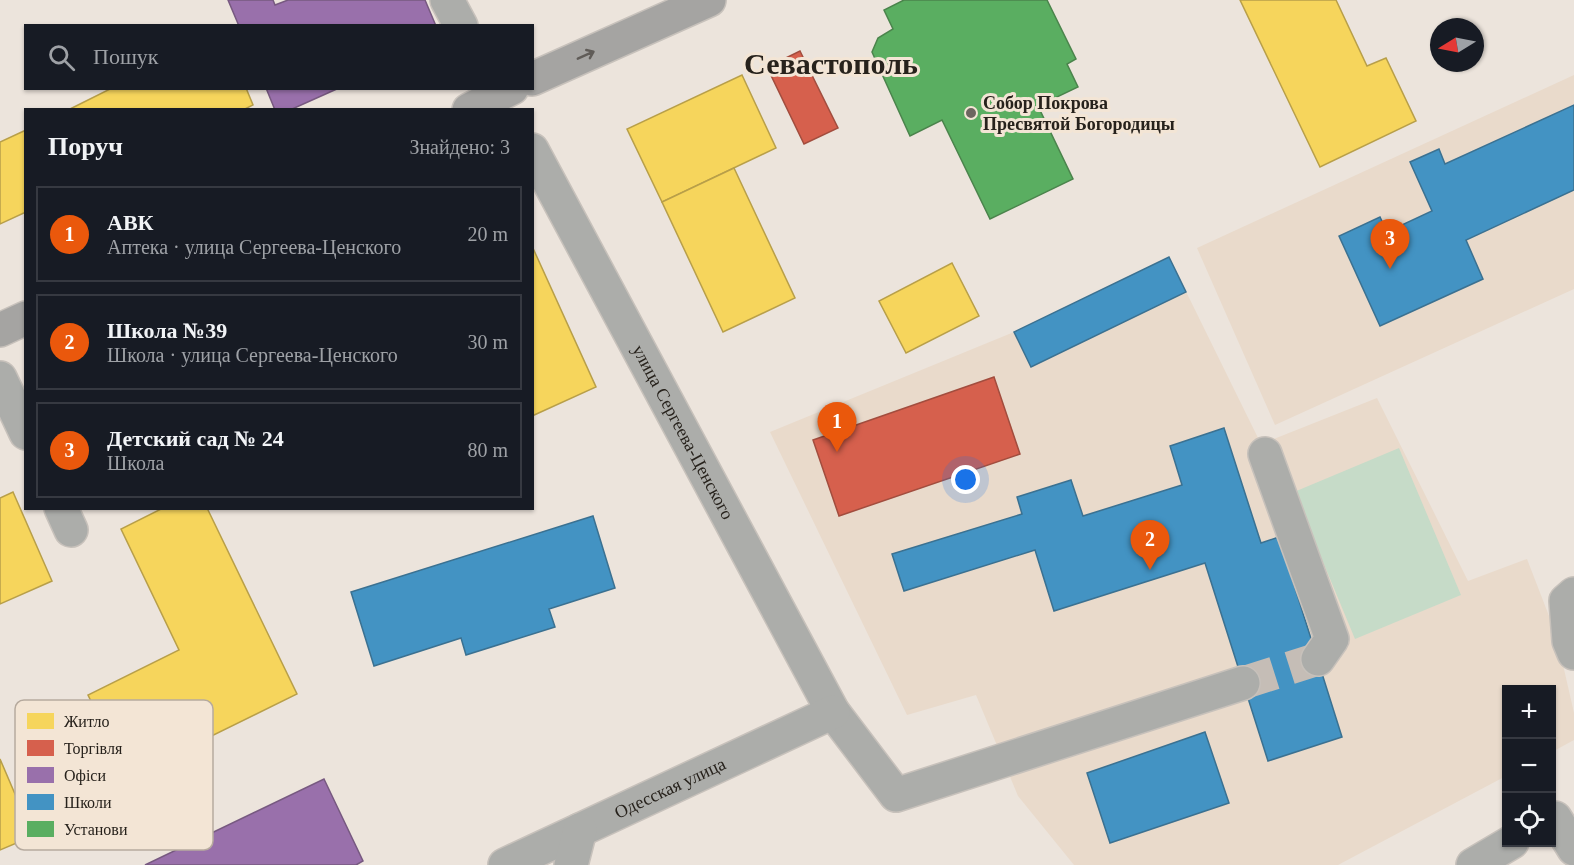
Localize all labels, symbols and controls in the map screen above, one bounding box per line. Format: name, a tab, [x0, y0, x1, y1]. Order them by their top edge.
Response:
north arrow	[1430, 18, 1484, 72]
search box	[24, 24, 534, 90]
icon: search	[45, 41, 78, 74]
text: Пошук	[93, 44, 159, 69]
district label: Севастополь	[744, 47, 918, 80]
one-way arrow	[576, 49, 594, 61]
place label: Собор Покрова Пресвятой Богородицы	[983, 93, 1175, 134]
marker: Собор Покрова Пресвятой Богородицы	[964, 106, 978, 120]
text: Поруч	[48, 132, 123, 161]
text: Знайдено: 3	[409, 136, 510, 158]
text: АВК	[107, 210, 154, 235]
pin: 3	[1370, 220, 1410, 269]
text: 1	[65, 223, 75, 245]
text: 20 m	[467, 223, 508, 245]
text: Аптека · улица Сергеева-Ценского	[107, 236, 401, 258]
text: Школа №39	[107, 318, 227, 343]
text: 2	[65, 331, 75, 353]
text: 30 m	[467, 331, 508, 353]
street label: улица Сергеева-Ценского	[628, 341, 738, 523]
text: Школа · улица Сергеева-Ценского	[107, 344, 398, 366]
pin: 1	[818, 402, 856, 452]
text: Детский сад № 24	[107, 426, 284, 451]
text: 3	[65, 439, 75, 461]
text: 80 m	[467, 439, 508, 461]
text: Школа	[107, 452, 164, 474]
your location	[951, 465, 980, 494]
pin: 2	[1130, 520, 1170, 570]
map controls	[1502, 685, 1556, 847]
button: +	[1502, 685, 1556, 739]
legend	[15, 700, 213, 850]
text: Житло	[64, 713, 109, 730]
button: −	[1502, 739, 1556, 793]
text: Торгівля	[64, 740, 123, 758]
street label: Одесская улица	[611, 754, 729, 823]
text: Офіси	[64, 767, 106, 785]
button: locate	[1502, 793, 1556, 847]
text: Школи	[64, 794, 112, 811]
text: Установи	[64, 821, 128, 838]

